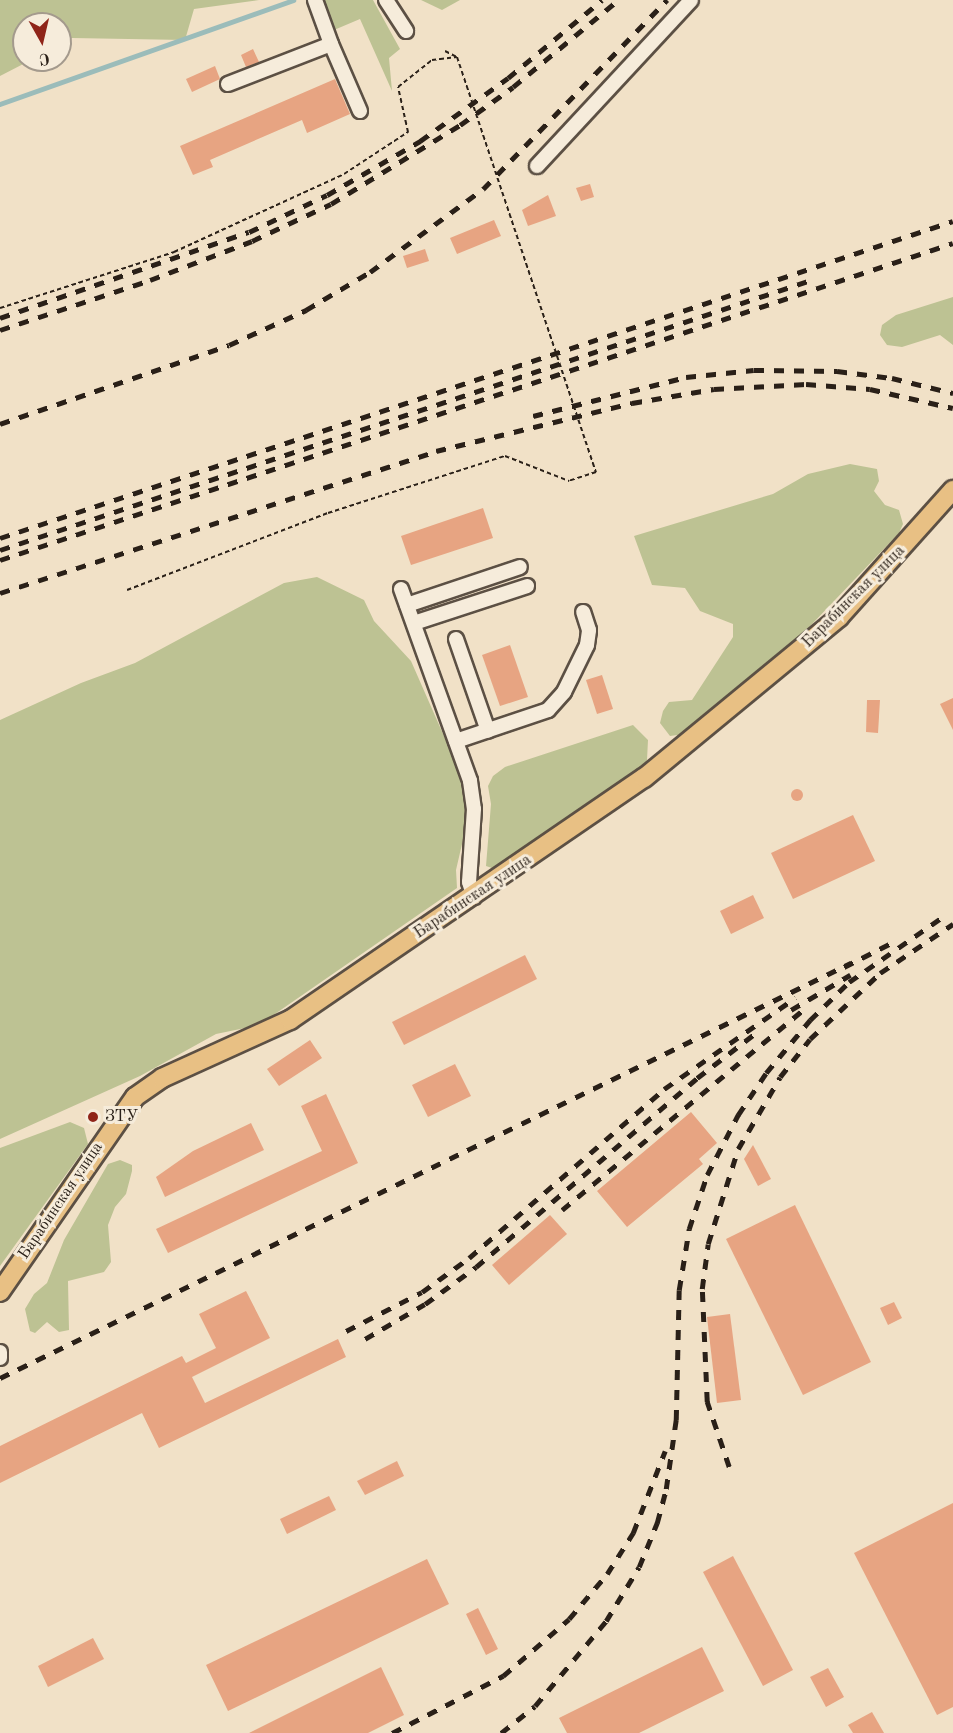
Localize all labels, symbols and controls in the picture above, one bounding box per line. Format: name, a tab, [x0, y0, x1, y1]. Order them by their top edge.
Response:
north arrow	[12, 12, 72, 72]
text: С	[38, 49, 51, 67]
street label: Барабинская улица	[799, 542, 909, 652]
street label: Барабинская улица	[411, 851, 535, 943]
place label: ЗТУ	[105, 1107, 138, 1127]
marker: ЗТУ	[86, 1110, 100, 1124]
street label: Барабинская улица	[15, 1139, 107, 1263]

